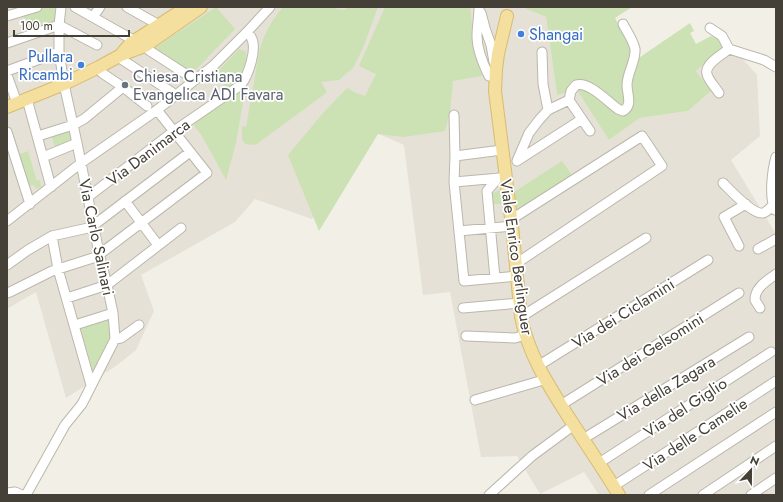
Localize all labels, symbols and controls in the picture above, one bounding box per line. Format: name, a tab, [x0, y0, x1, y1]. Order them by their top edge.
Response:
scale bar	[14, 12, 129, 38]
text: 100 m	[20, 17, 53, 35]
place label: Shangai	[529, 23, 583, 46]
marker: Shangai	[516, 29, 526, 39]
place label: Pullara Ricambi	[19, 45, 73, 86]
marker: Pullara Ricambi	[76, 60, 86, 70]
place label: Chiesa Cristiana Evangelica ADI Favara	[133, 65, 284, 106]
marker: Chiesa Cristiana Evangelica ADI Favara	[120, 80, 130, 90]
street label: Via Danimarca	[102, 113, 195, 191]
street label: Via Carlo Salinari	[73, 177, 120, 298]
street label: Viale Enrico Berlinguer	[494, 178, 539, 337]
street label: Via dei Ciclamini	[568, 273, 679, 354]
street label: Via dei Gelsomini	[592, 307, 708, 392]
street label: Via della Zagara	[613, 350, 720, 427]
street label: Via del Giglio	[639, 372, 732, 443]
street label: Via delle Camelie	[639, 392, 752, 477]
north arrow	[731, 450, 771, 490]
text: N	[748, 452, 762, 470]

